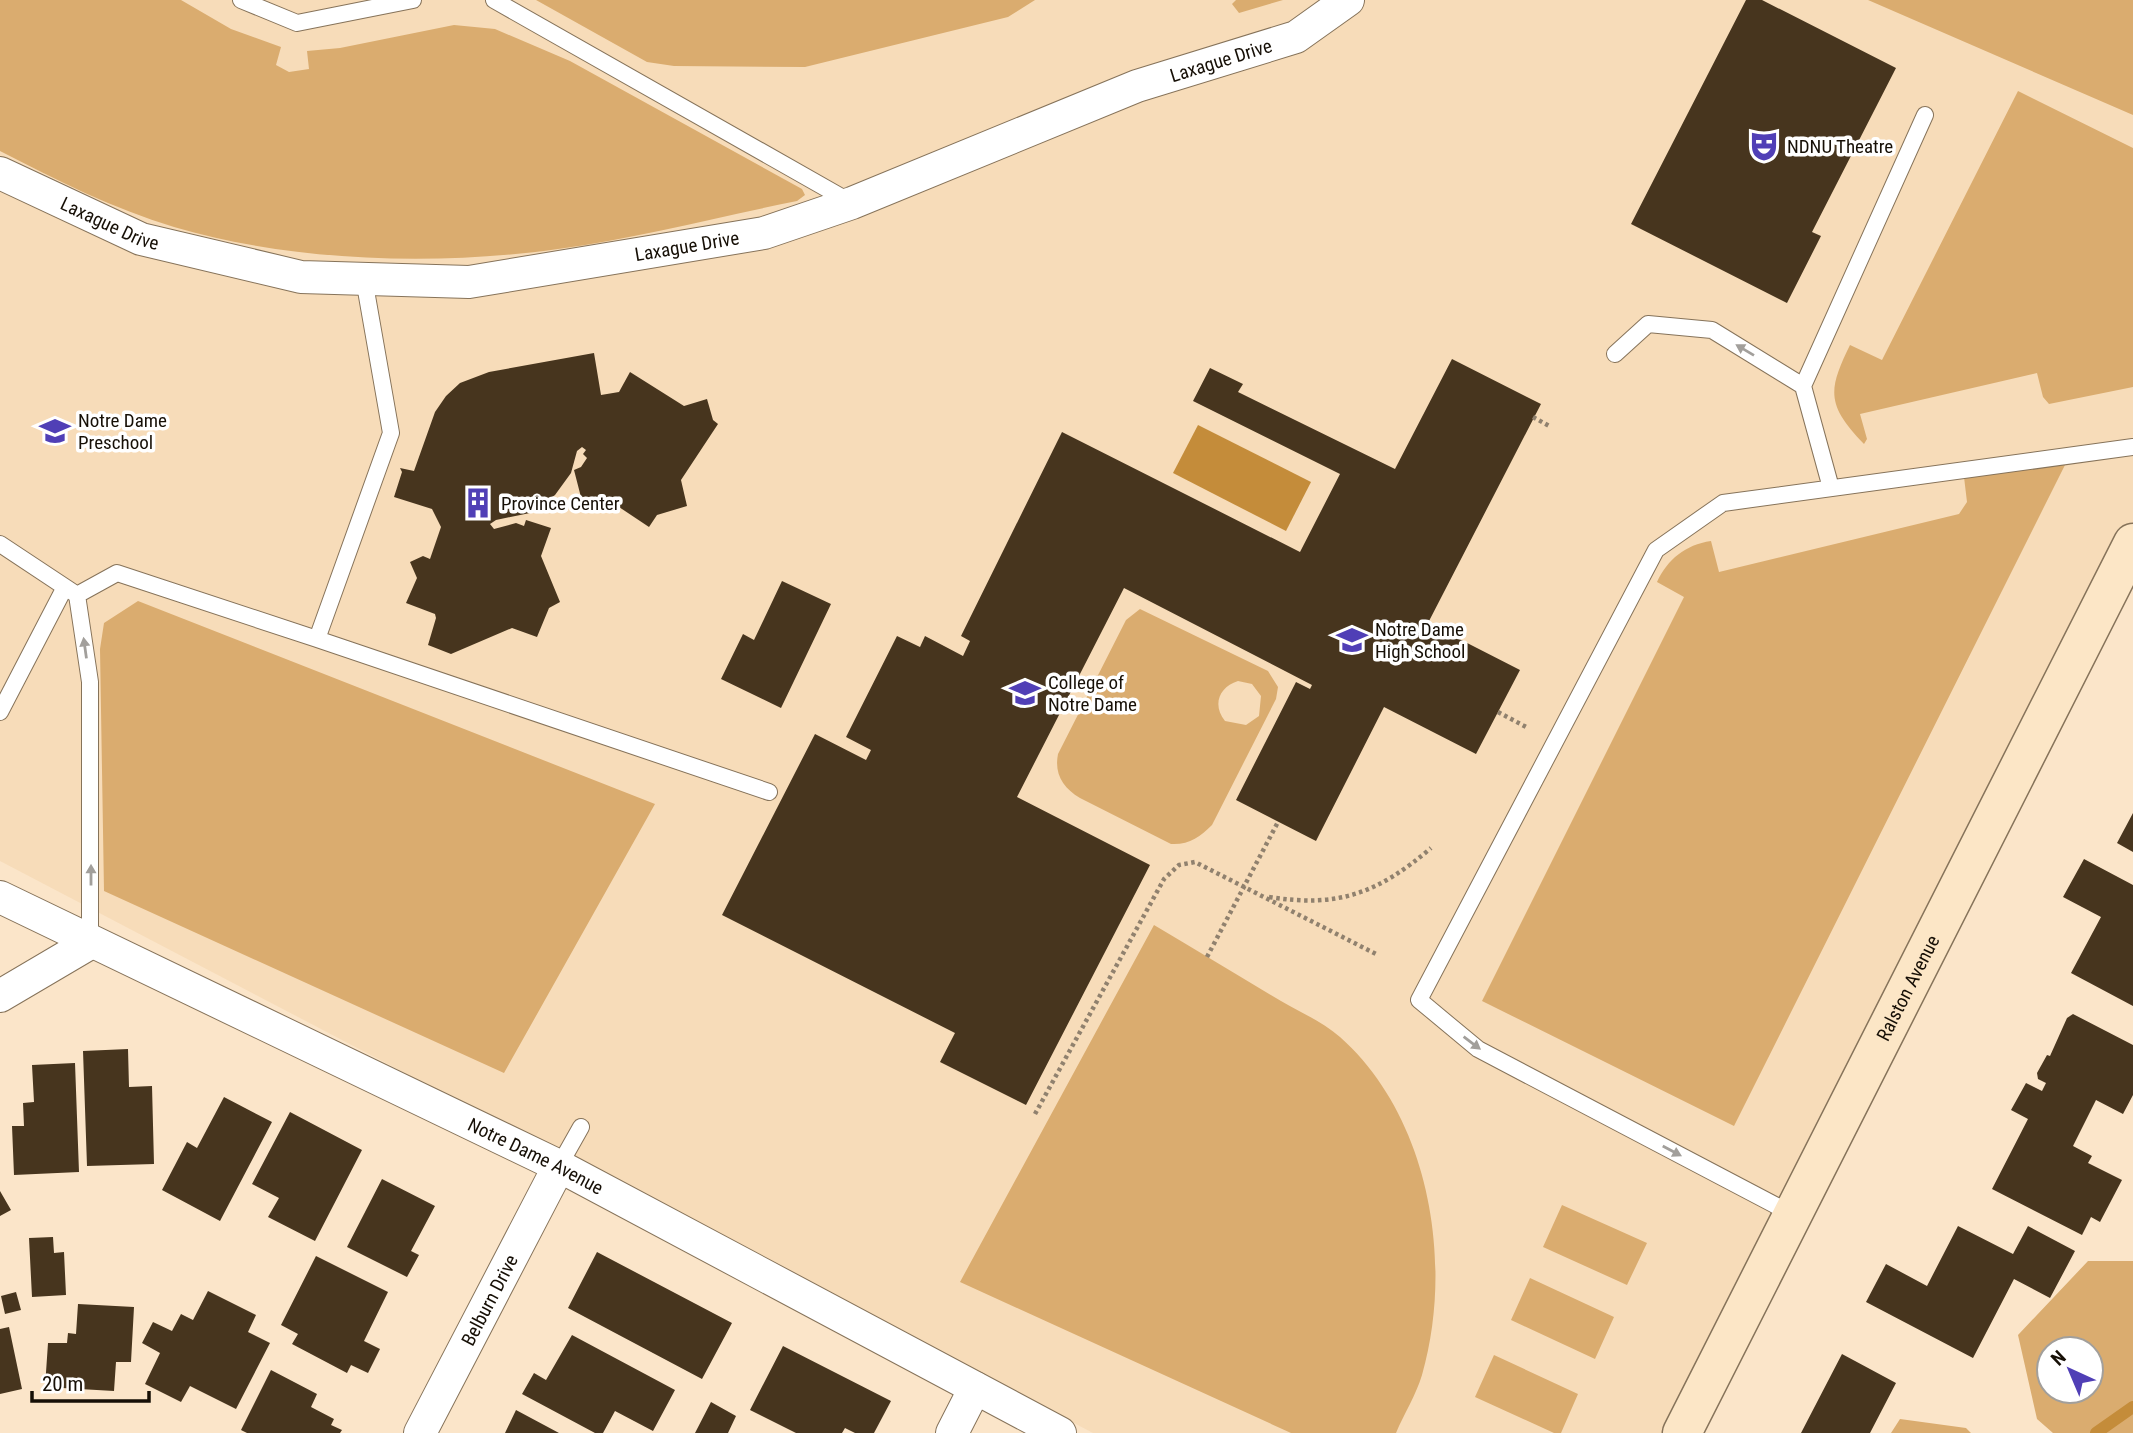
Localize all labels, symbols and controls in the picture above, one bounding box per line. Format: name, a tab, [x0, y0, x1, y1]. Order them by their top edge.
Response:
street label: Laxague Drive	[1167, 34, 1275, 87]
theatre icon: NDNU Theatre	[1747, 129, 1781, 163]
place label: NDNU Theatre	[1787, 135, 1893, 158]
street label: Laxague Drive	[57, 192, 161, 254]
street label: Laxague Drive	[633, 226, 741, 266]
one-way arrow	[1736, 344, 1755, 357]
place label: Notre Dame Preschool	[78, 409, 167, 454]
school or university icon: Notre Dame Preschool	[38, 414, 72, 448]
building icon: Province Center	[461, 486, 495, 520]
place label: Province Center	[501, 492, 620, 515]
place label: Notre Dame High School	[1375, 618, 1465, 663]
school or university icon: Notre Dame High School	[1335, 623, 1369, 657]
one-way arrow	[79, 636, 90, 658]
place label: College of Notre Dame	[1048, 671, 1137, 716]
school or university icon: College of Notre Dame	[1008, 676, 1042, 710]
one-way arrow	[85, 863, 97, 885]
street label: Ralston Avenue	[1871, 931, 1944, 1045]
one-way arrow	[1462, 1036, 1480, 1051]
street label: Notre Dame Avenue	[464, 1113, 607, 1199]
one-way arrow	[1662, 1145, 1682, 1156]
street label: Belburn Drive	[456, 1250, 522, 1349]
north arrow	[2035, 1335, 2105, 1405]
text: N	[2046, 1346, 2071, 1370]
scale bar	[32, 1360, 149, 1404]
text: 20 m	[42, 1372, 83, 1396]

